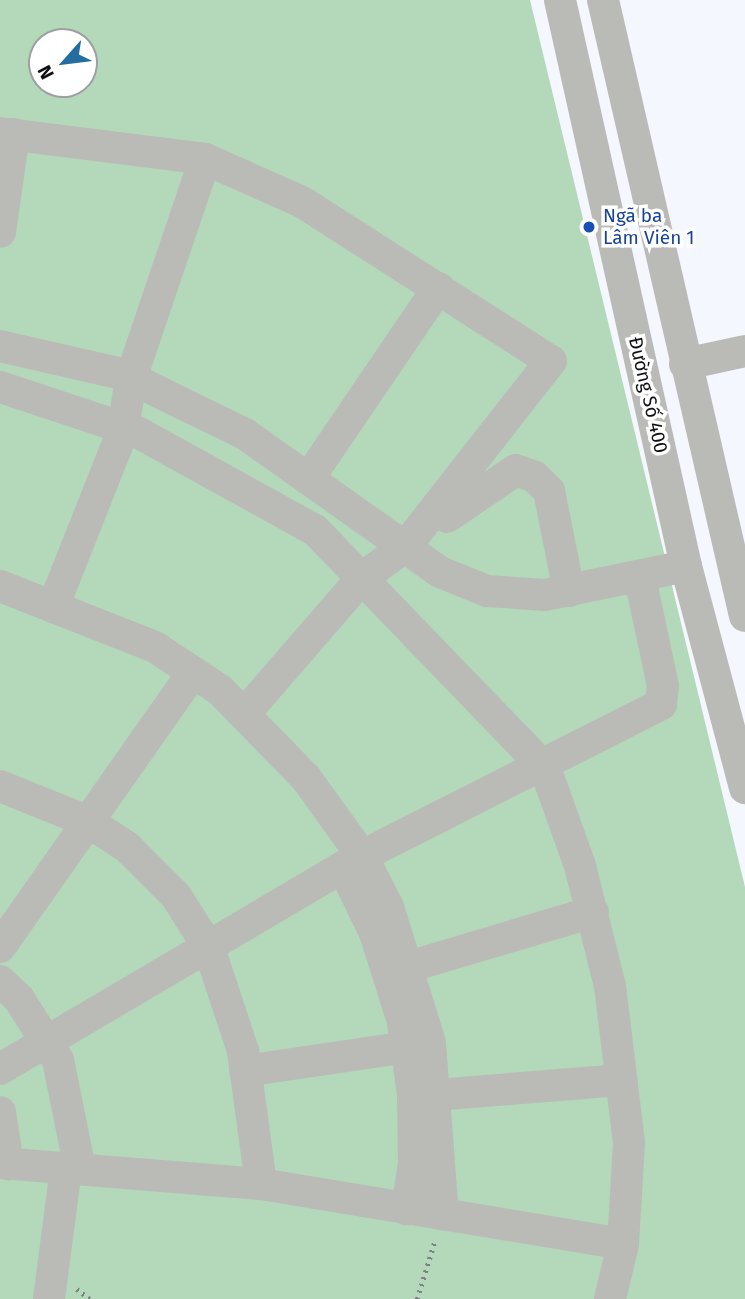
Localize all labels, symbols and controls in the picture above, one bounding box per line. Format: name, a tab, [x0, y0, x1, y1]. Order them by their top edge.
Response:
north arrow	[28, 28, 98, 98]
text: N	[33, 61, 59, 83]
place label: Ngã ba Lâm Viên 1	[603, 205, 695, 249]
marker: Ngã ba Lâm Viên 1	[581, 219, 597, 235]
street label: Đường Số 400	[624, 335, 672, 455]

